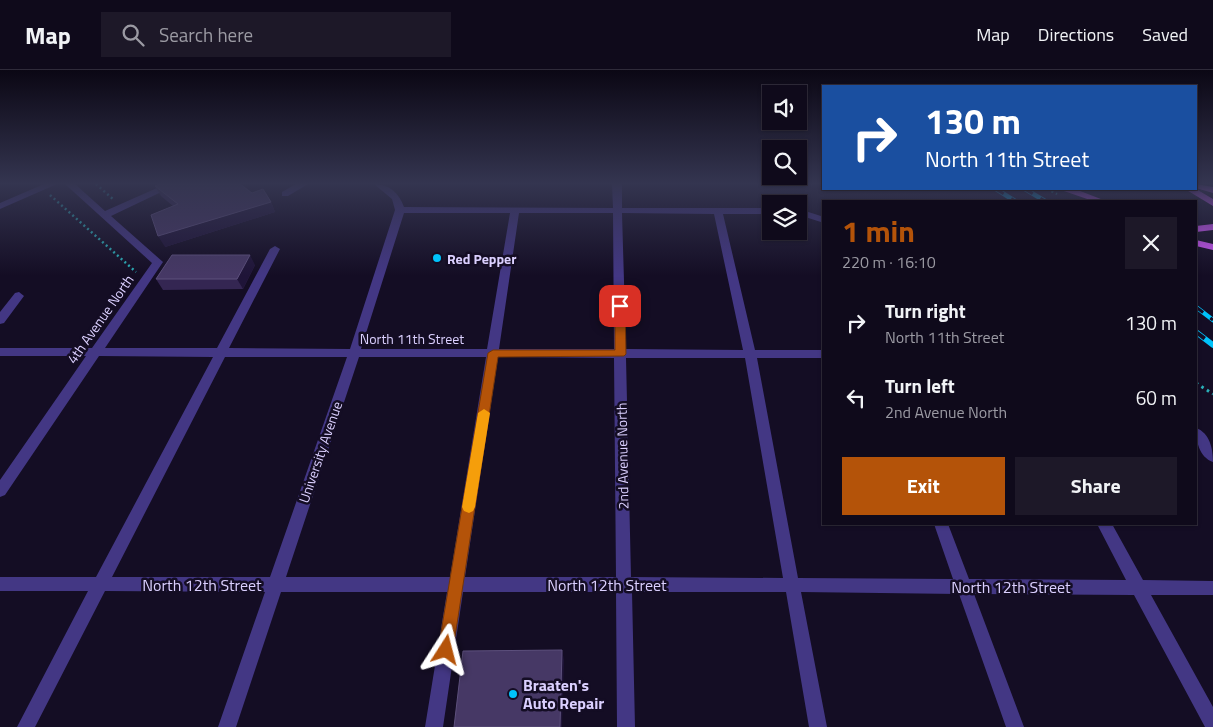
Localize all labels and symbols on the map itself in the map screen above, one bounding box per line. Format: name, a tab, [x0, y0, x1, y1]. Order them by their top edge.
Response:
place label: Red Pepper	[447, 248, 516, 269]
marker: Red Pepper	[431, 252, 443, 264]
street label: 4th Avenue North	[61, 270, 139, 368]
pin	[599, 285, 641, 327]
street label: North 11th Street	[360, 328, 464, 349]
street label: University Avenue	[293, 398, 347, 506]
street label: 2nd Avenue North	[611, 402, 633, 510]
street label: North 12th Street	[142, 573, 262, 597]
street label: North 12th Street	[547, 573, 667, 597]
street label: North 12th Street	[951, 575, 1071, 599]
position arrow	[419, 623, 471, 675]
place label: Braaten's Auto Repair	[523, 673, 604, 715]
marker: Braaten's Auto Repair	[507, 688, 519, 700]

